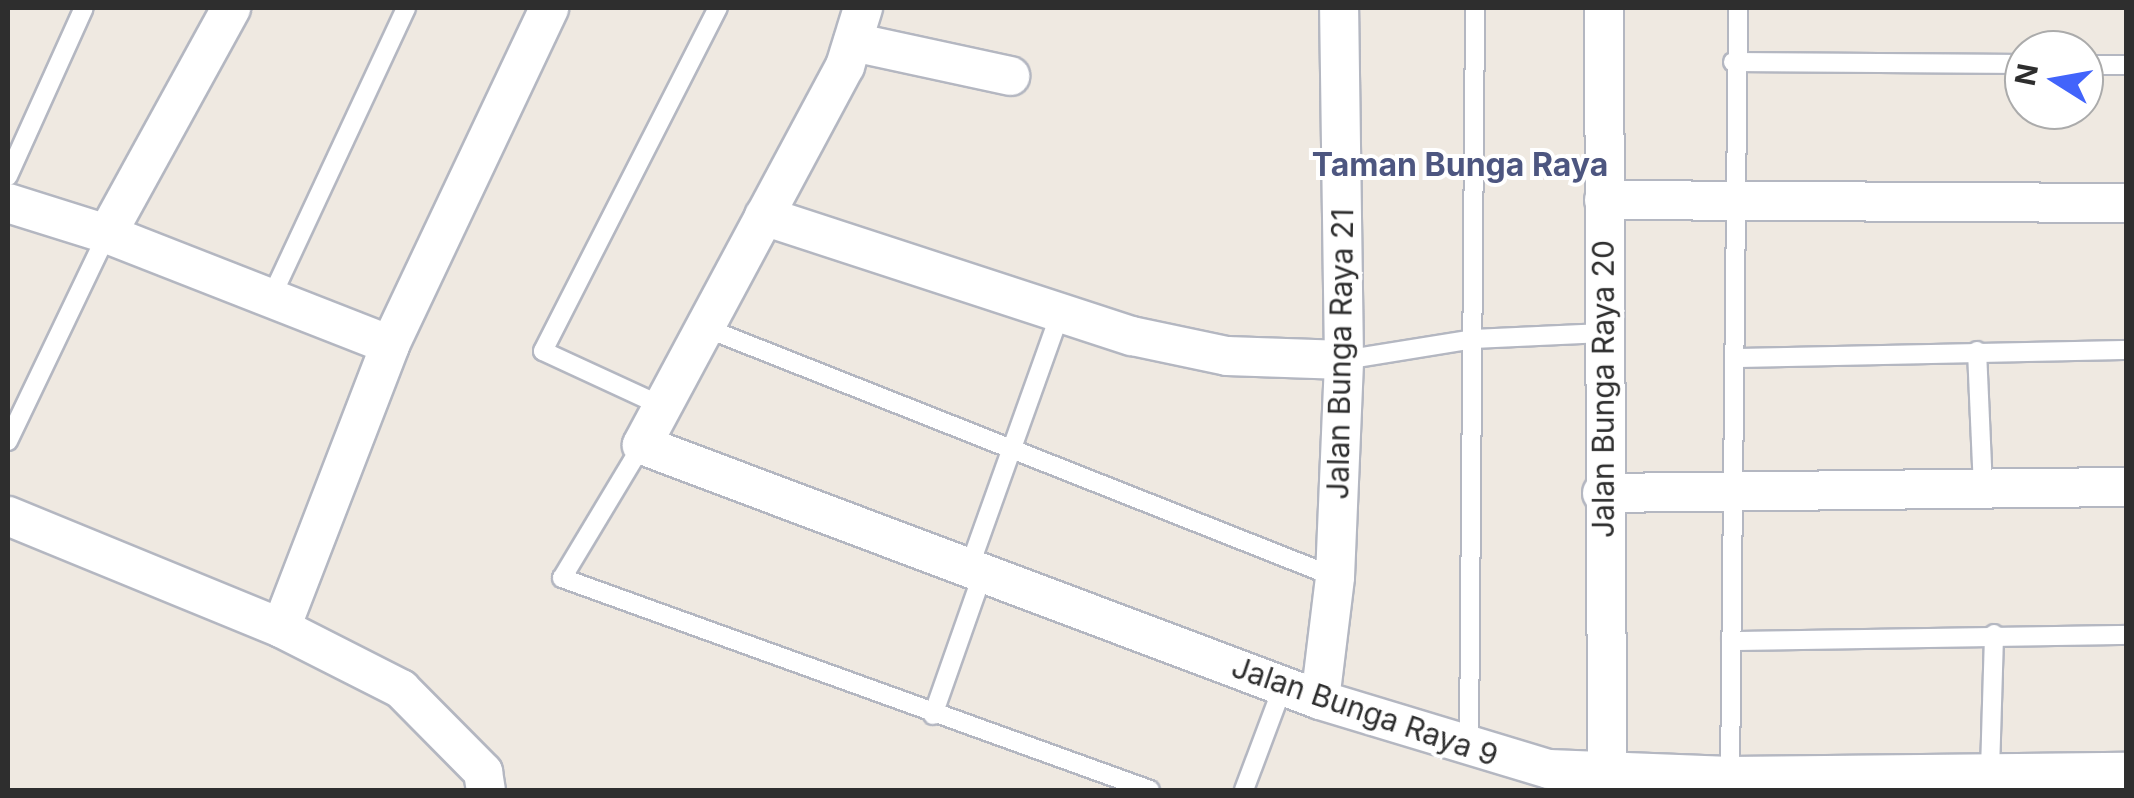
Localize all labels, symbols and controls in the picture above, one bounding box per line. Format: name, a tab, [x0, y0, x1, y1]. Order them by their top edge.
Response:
north arrow	[2004, 30, 2104, 130]
text: N	[2008, 61, 2045, 88]
district label: Taman Bunga Raya	[1312, 146, 1608, 184]
street label: Jalan Bunga Raya 21	[1319, 208, 1361, 500]
street label: Jalan Bunga Raya 20	[1585, 240, 1621, 538]
street label: Jalan Bunga Raya 9	[1227, 649, 1503, 773]

